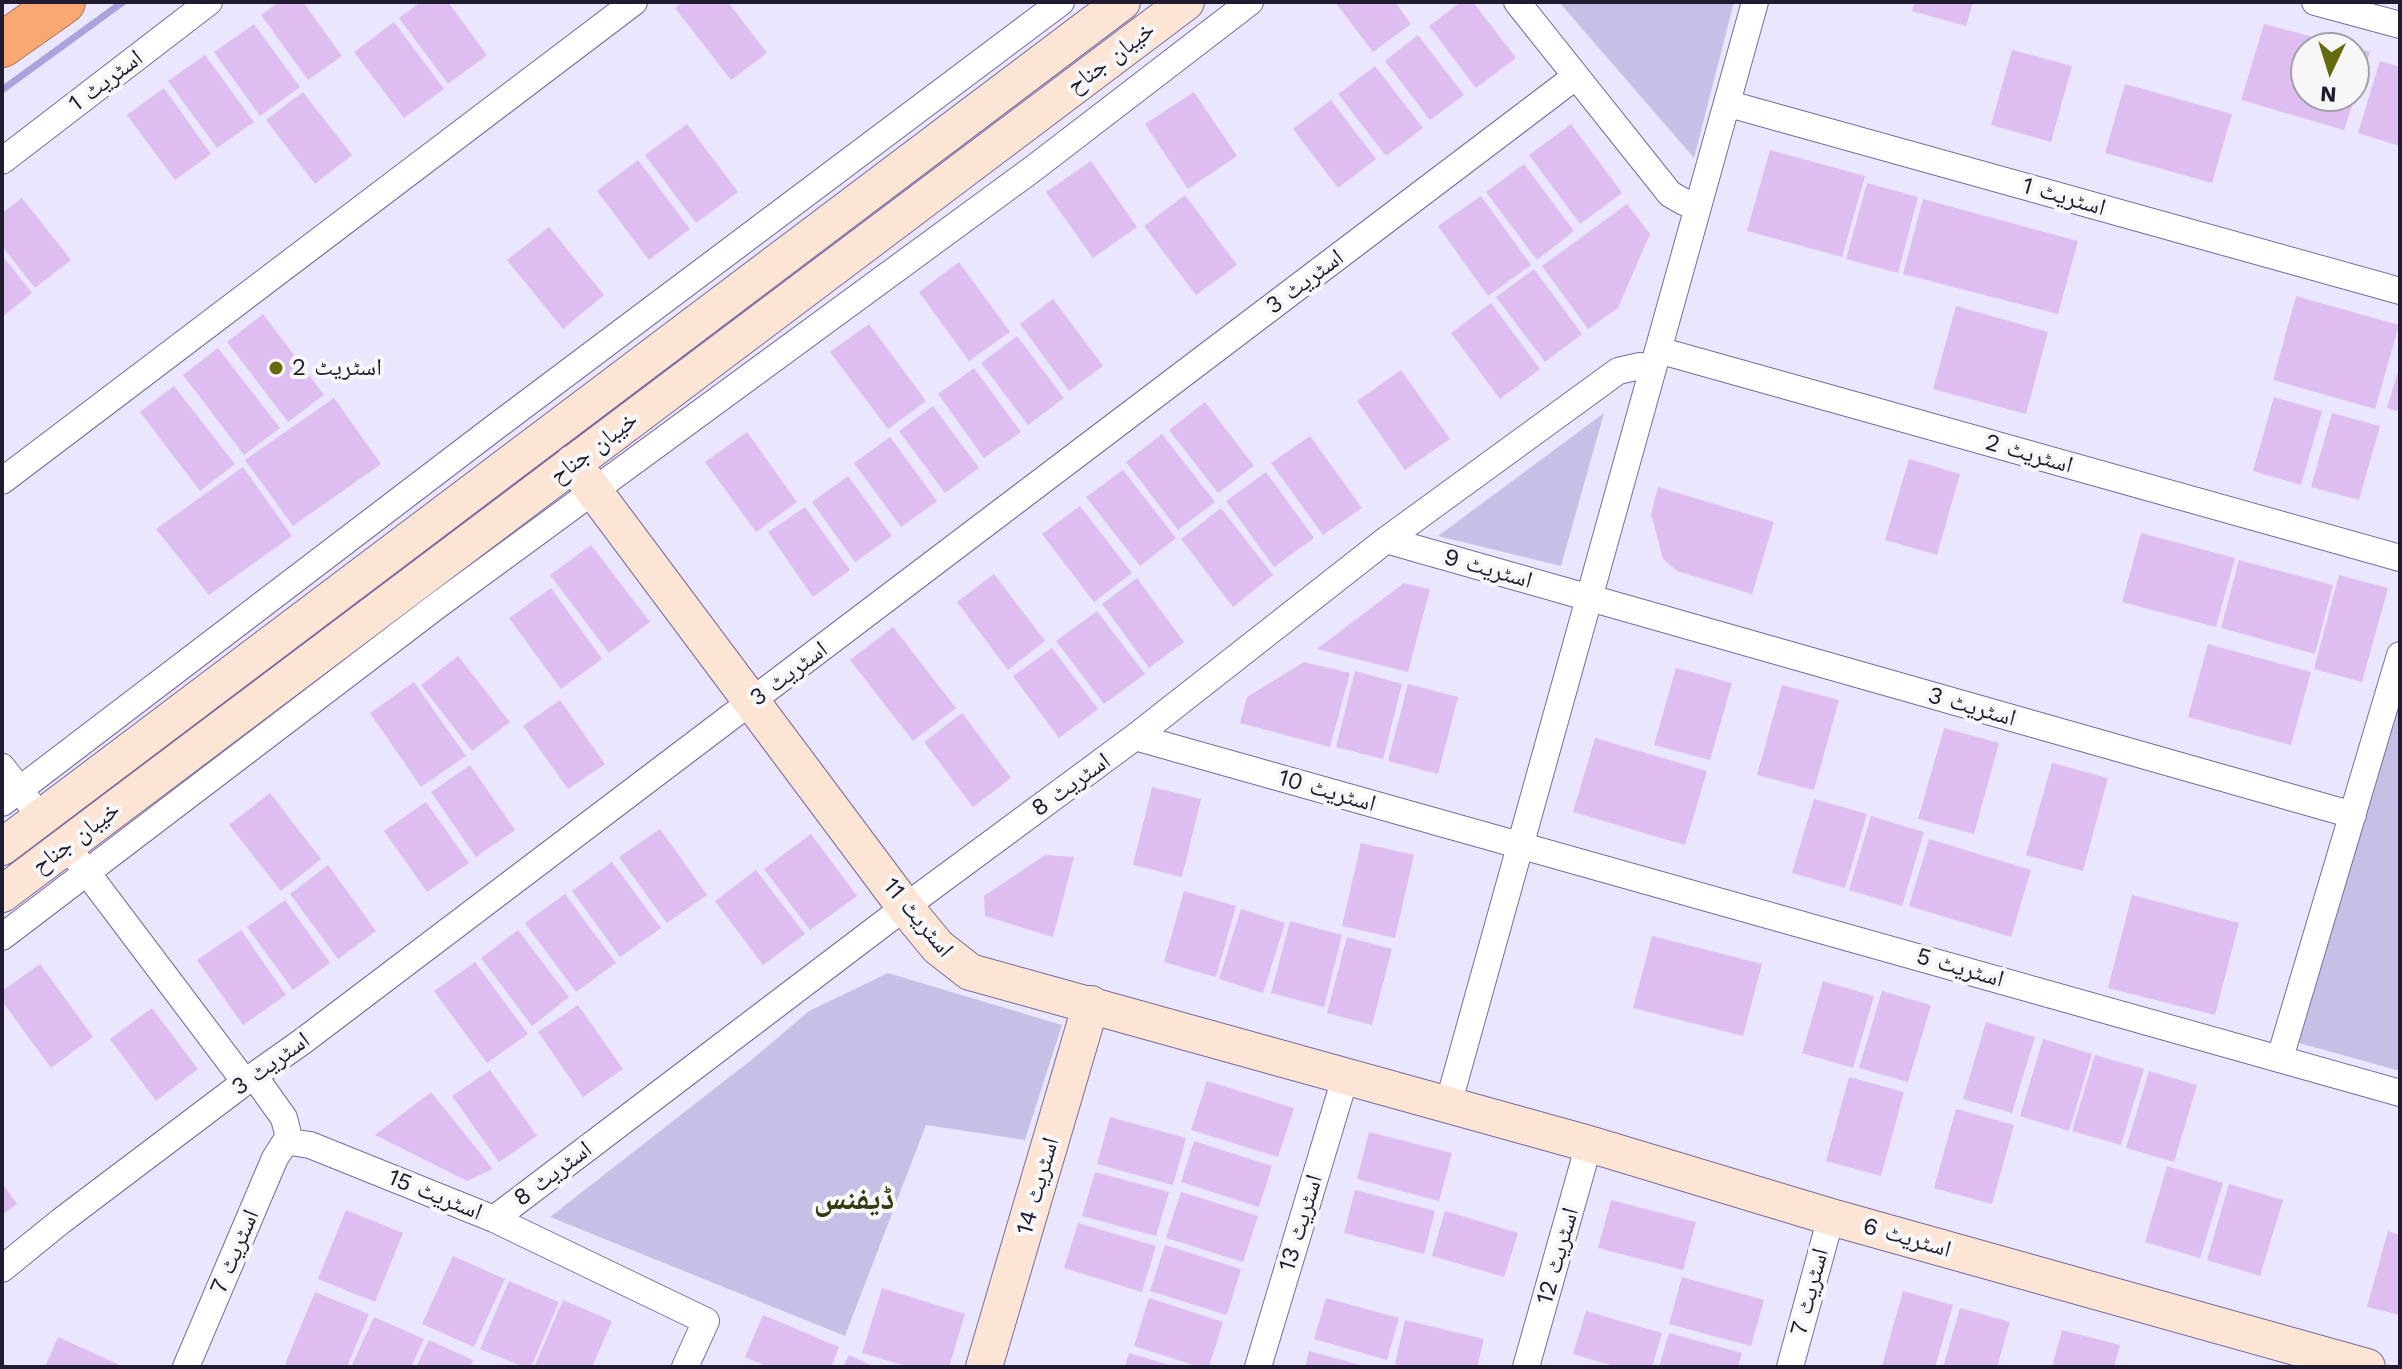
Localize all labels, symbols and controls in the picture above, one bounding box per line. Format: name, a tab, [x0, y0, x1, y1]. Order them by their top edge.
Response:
street label: خیبان جناح	[1061, 16, 1161, 100]
north arrow	[2290, 32, 2370, 112]
street label: اسٹریٹ 1	[63, 44, 149, 118]
text: N	[2319, 81, 2337, 107]
street label: اسٹریٹ 1	[2019, 171, 2109, 223]
street label: اسٹریٹ 3	[1260, 243, 1350, 321]
place label: اسٹریٹ 2	[292, 354, 382, 382]
marker: اسٹریٹ 2	[267, 359, 285, 377]
street label: خیبان جناح	[544, 406, 644, 490]
street label: اسٹریٹ 2	[1982, 428, 2076, 480]
street label: اسٹریٹ 9	[1440, 543, 1536, 595]
street label: اسٹریٹ 3	[744, 635, 834, 713]
street label: اسٹریٹ 3	[1925, 681, 2019, 733]
street label: اسٹریٹ 8	[1026, 747, 1116, 823]
street label: اسٹریٹ 10	[1275, 763, 1379, 819]
street label: خیبان جناح	[26, 796, 126, 880]
street label: اسٹریٹ 11	[877, 873, 959, 963]
street label: اسٹریٹ 5	[1913, 942, 2007, 994]
street label: اسٹریٹ 3	[226, 1026, 316, 1102]
street label: اسٹریٹ 14	[1010, 1134, 1066, 1238]
street label: اسٹریٹ 8	[508, 1135, 598, 1213]
street label: اسٹریٹ 15	[384, 1163, 486, 1227]
street label: اسٹریٹ 13	[1273, 1171, 1329, 1275]
district label: ڈیفنس	[814, 1181, 894, 1219]
street label: اسٹریٹ 12	[1530, 1204, 1586, 1308]
street label: اسٹریٹ 7	[204, 1205, 266, 1299]
street label: اسٹریٹ 6	[1860, 1212, 1954, 1264]
street label: اسٹریٹ 7	[1785, 1245, 1835, 1339]

